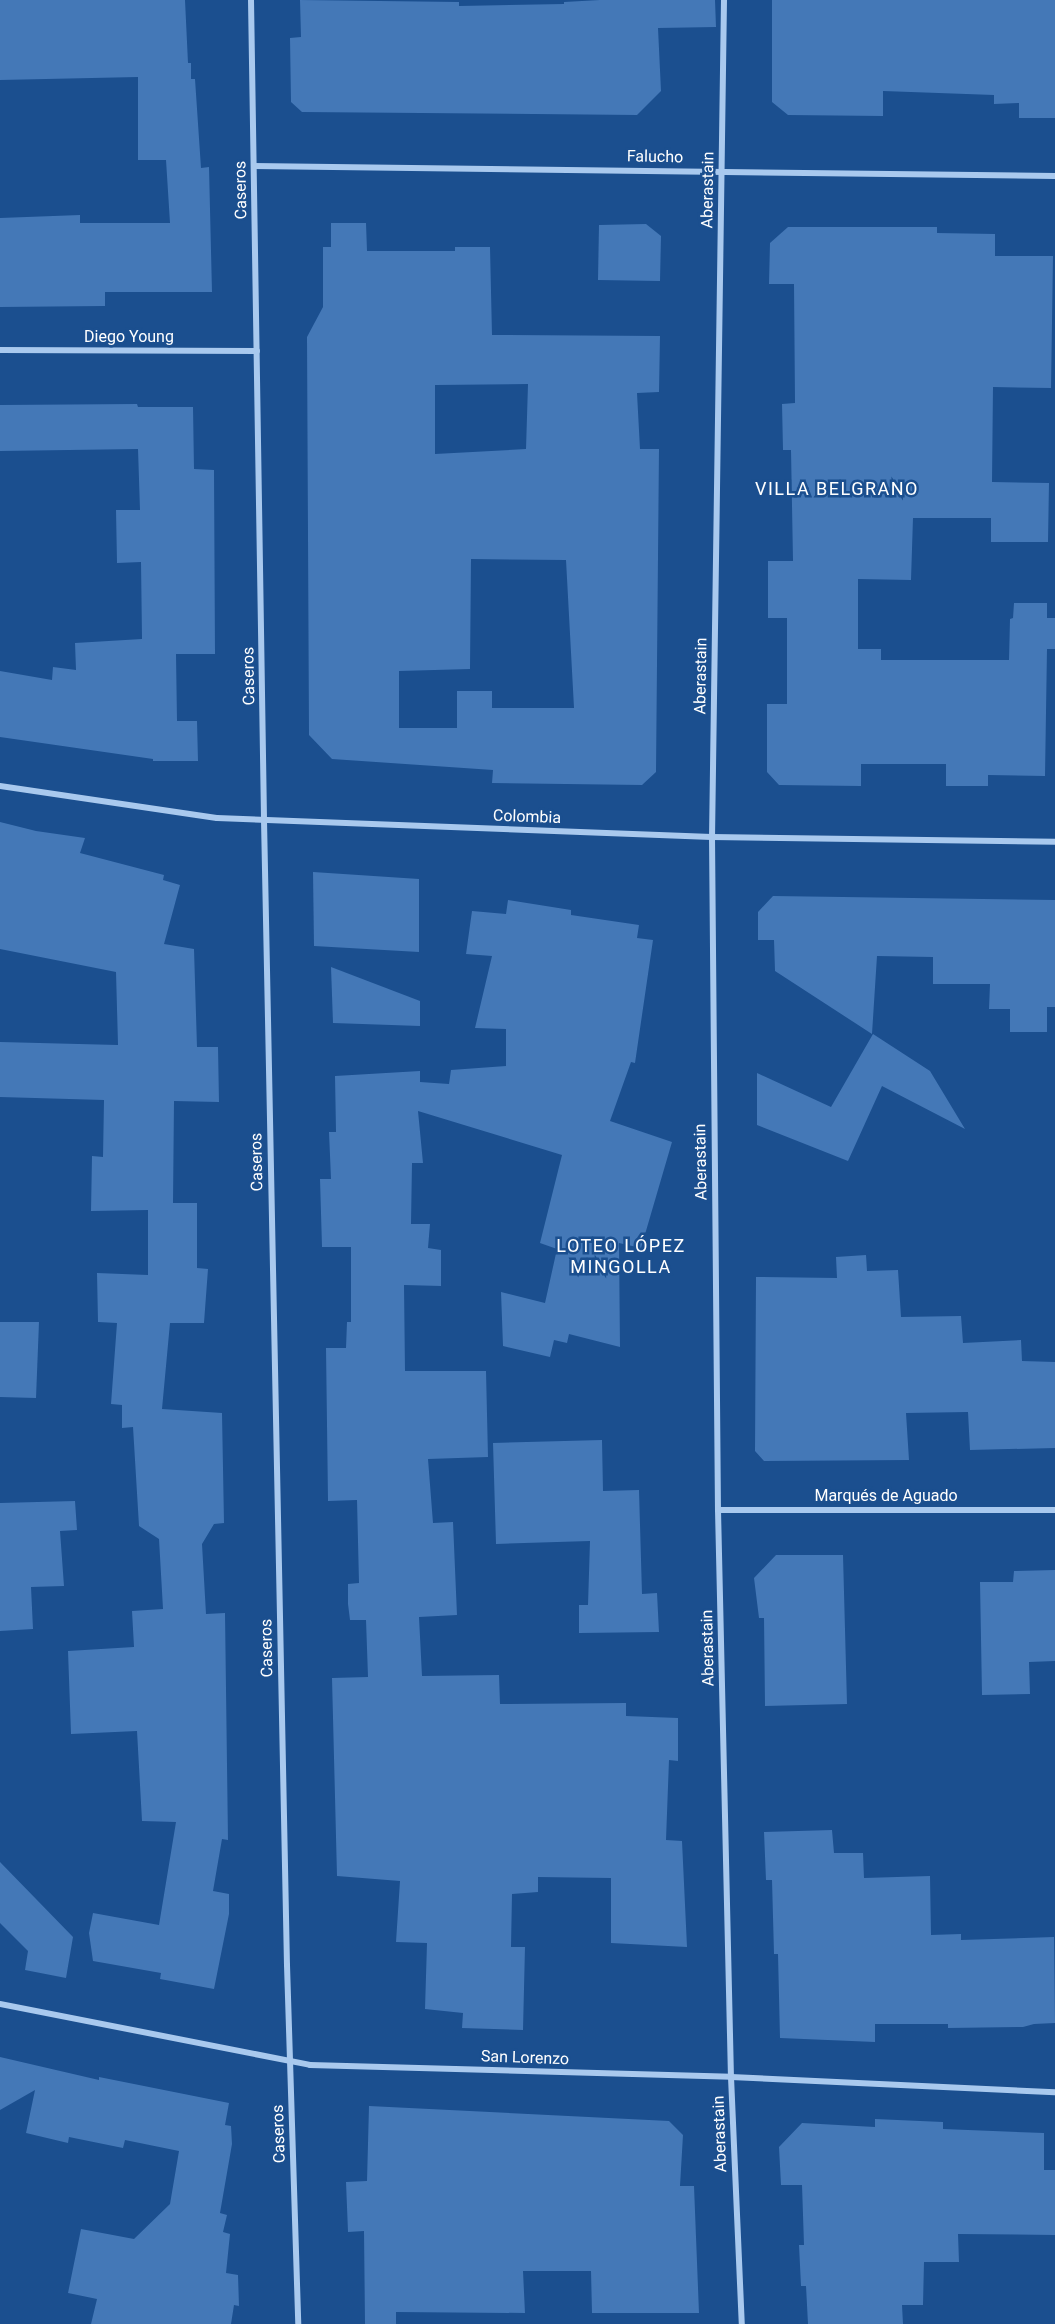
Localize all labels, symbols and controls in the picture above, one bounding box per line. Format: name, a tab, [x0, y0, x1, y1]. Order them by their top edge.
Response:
street label: Falucho	[627, 147, 683, 167]
street label: Aberastain	[698, 152, 718, 228]
street label: Caseros	[231, 161, 251, 219]
street label: Diego Young	[84, 327, 174, 347]
district label: VILLA BELGRANO	[755, 478, 919, 500]
street label: Aberastain	[691, 638, 711, 714]
street label: Caseros	[239, 647, 259, 705]
street label: Colombia	[493, 806, 561, 828]
street label: Aberastain	[691, 1124, 711, 1200]
street label: Caseros	[247, 1133, 267, 1191]
district label: LOTEO LÓPEZ MINGOLLA	[556, 1236, 686, 1278]
street label: Marqués de Aguado	[814, 1486, 958, 1506]
street label: Aberastain	[698, 1610, 718, 1686]
street label: Caseros	[257, 1619, 277, 1677]
street label: San Lorenzo	[481, 2047, 569, 2069]
street label: Aberastain	[709, 2095, 731, 2173]
street label: Caseros	[268, 2104, 290, 2164]

